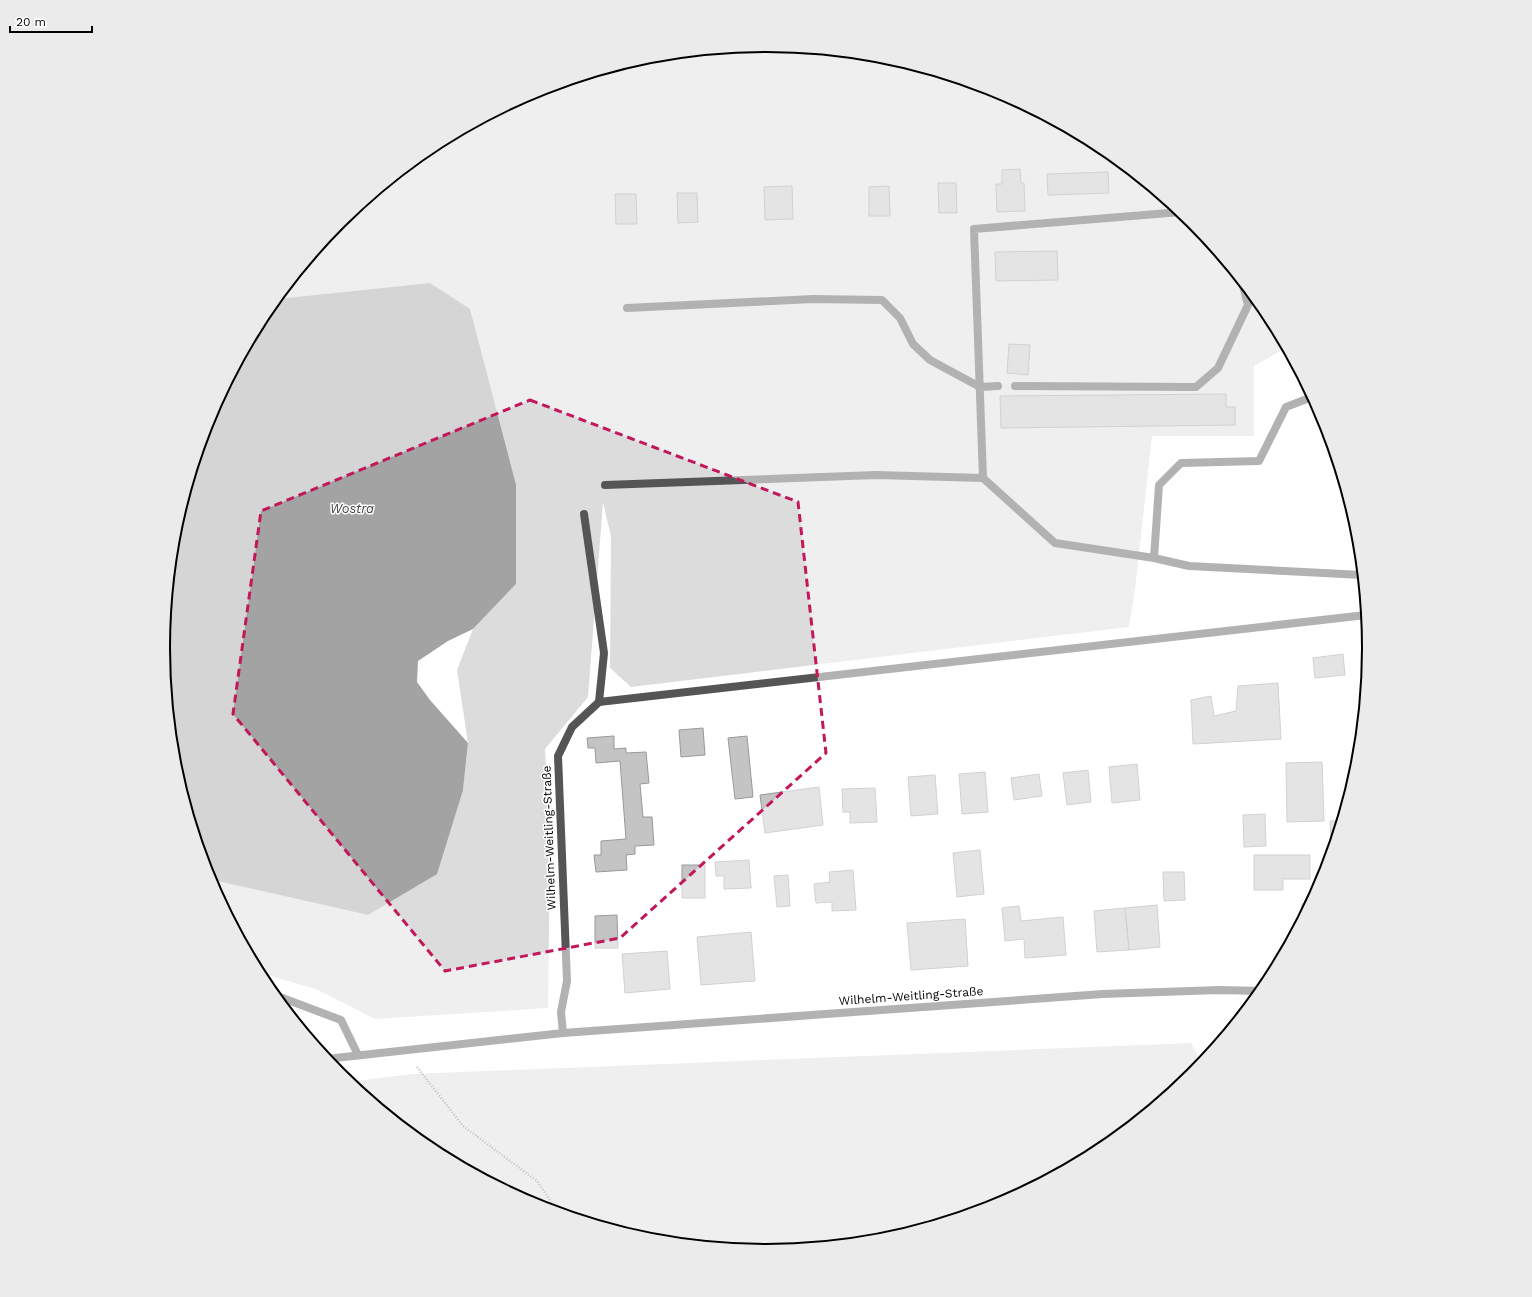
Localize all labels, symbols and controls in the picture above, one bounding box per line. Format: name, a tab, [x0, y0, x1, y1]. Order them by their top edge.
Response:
scale bar	[10, 8, 92, 34]
text: 20 m	[16, 15, 46, 29]
water label: Wostra	[330, 501, 374, 516]
street label: Wilhelm-Weitling-Straße	[539, 765, 559, 911]
street label: Wilhelm-Weitling-Straße	[838, 984, 984, 1008]

